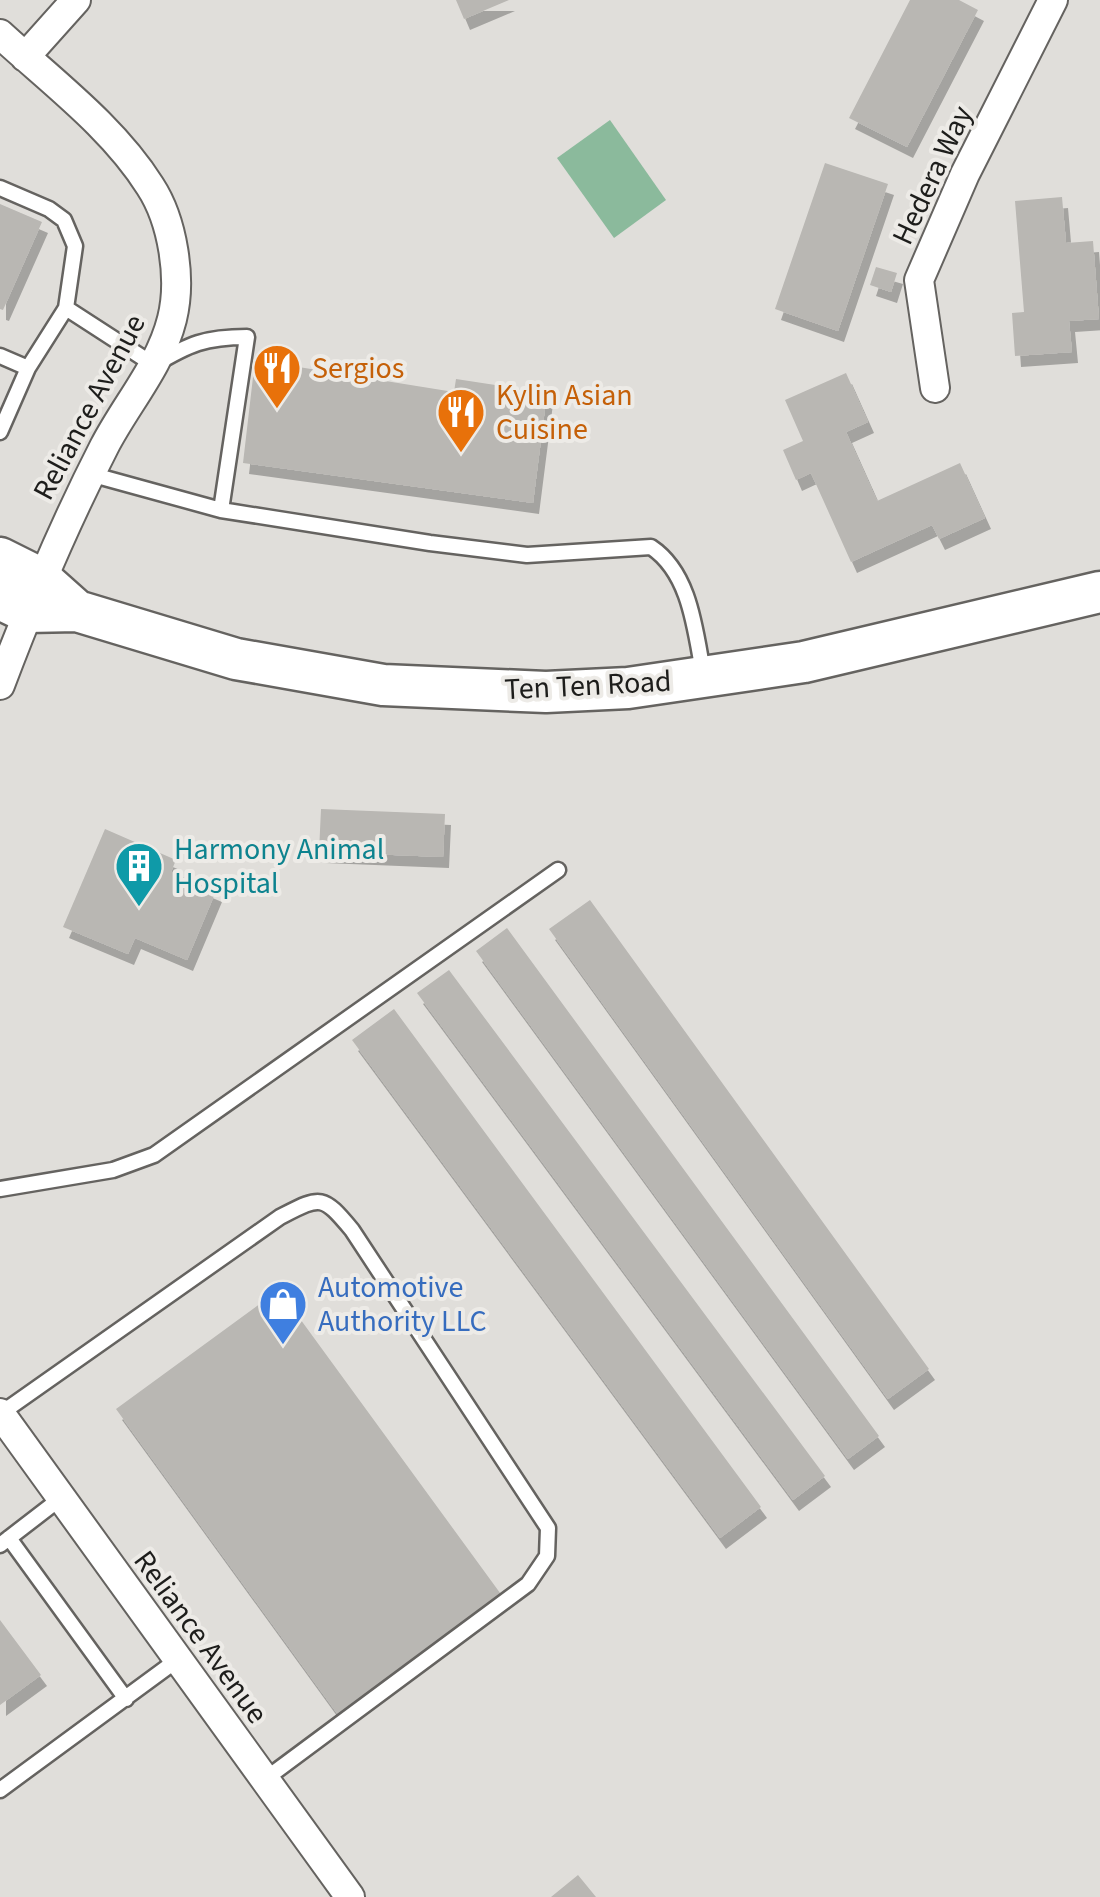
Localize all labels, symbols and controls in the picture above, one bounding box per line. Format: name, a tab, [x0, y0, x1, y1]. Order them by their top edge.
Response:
street label: Hedera Way	[881, 99, 983, 252]
street label: Reliance Avenue	[22, 307, 156, 508]
restaurant icon: Sergios	[251, 342, 303, 410]
place label: Sergios	[312, 347, 404, 390]
place label: Kylin Asian Cuisine	[496, 374, 633, 451]
restaurant icon: Kylin Asian Cuisine	[435, 386, 487, 454]
street label: Ten Ten Road	[503, 660, 673, 711]
place label: Harmony Animal Hospital	[174, 828, 384, 905]
building icon: Harmony Animal Hospital	[113, 840, 165, 908]
place label: Automotive Authority LLC	[318, 1266, 487, 1343]
shop icon: Automotive Authority LLC	[257, 1278, 309, 1346]
street label: Reliance Avenue	[123, 1542, 278, 1733]

